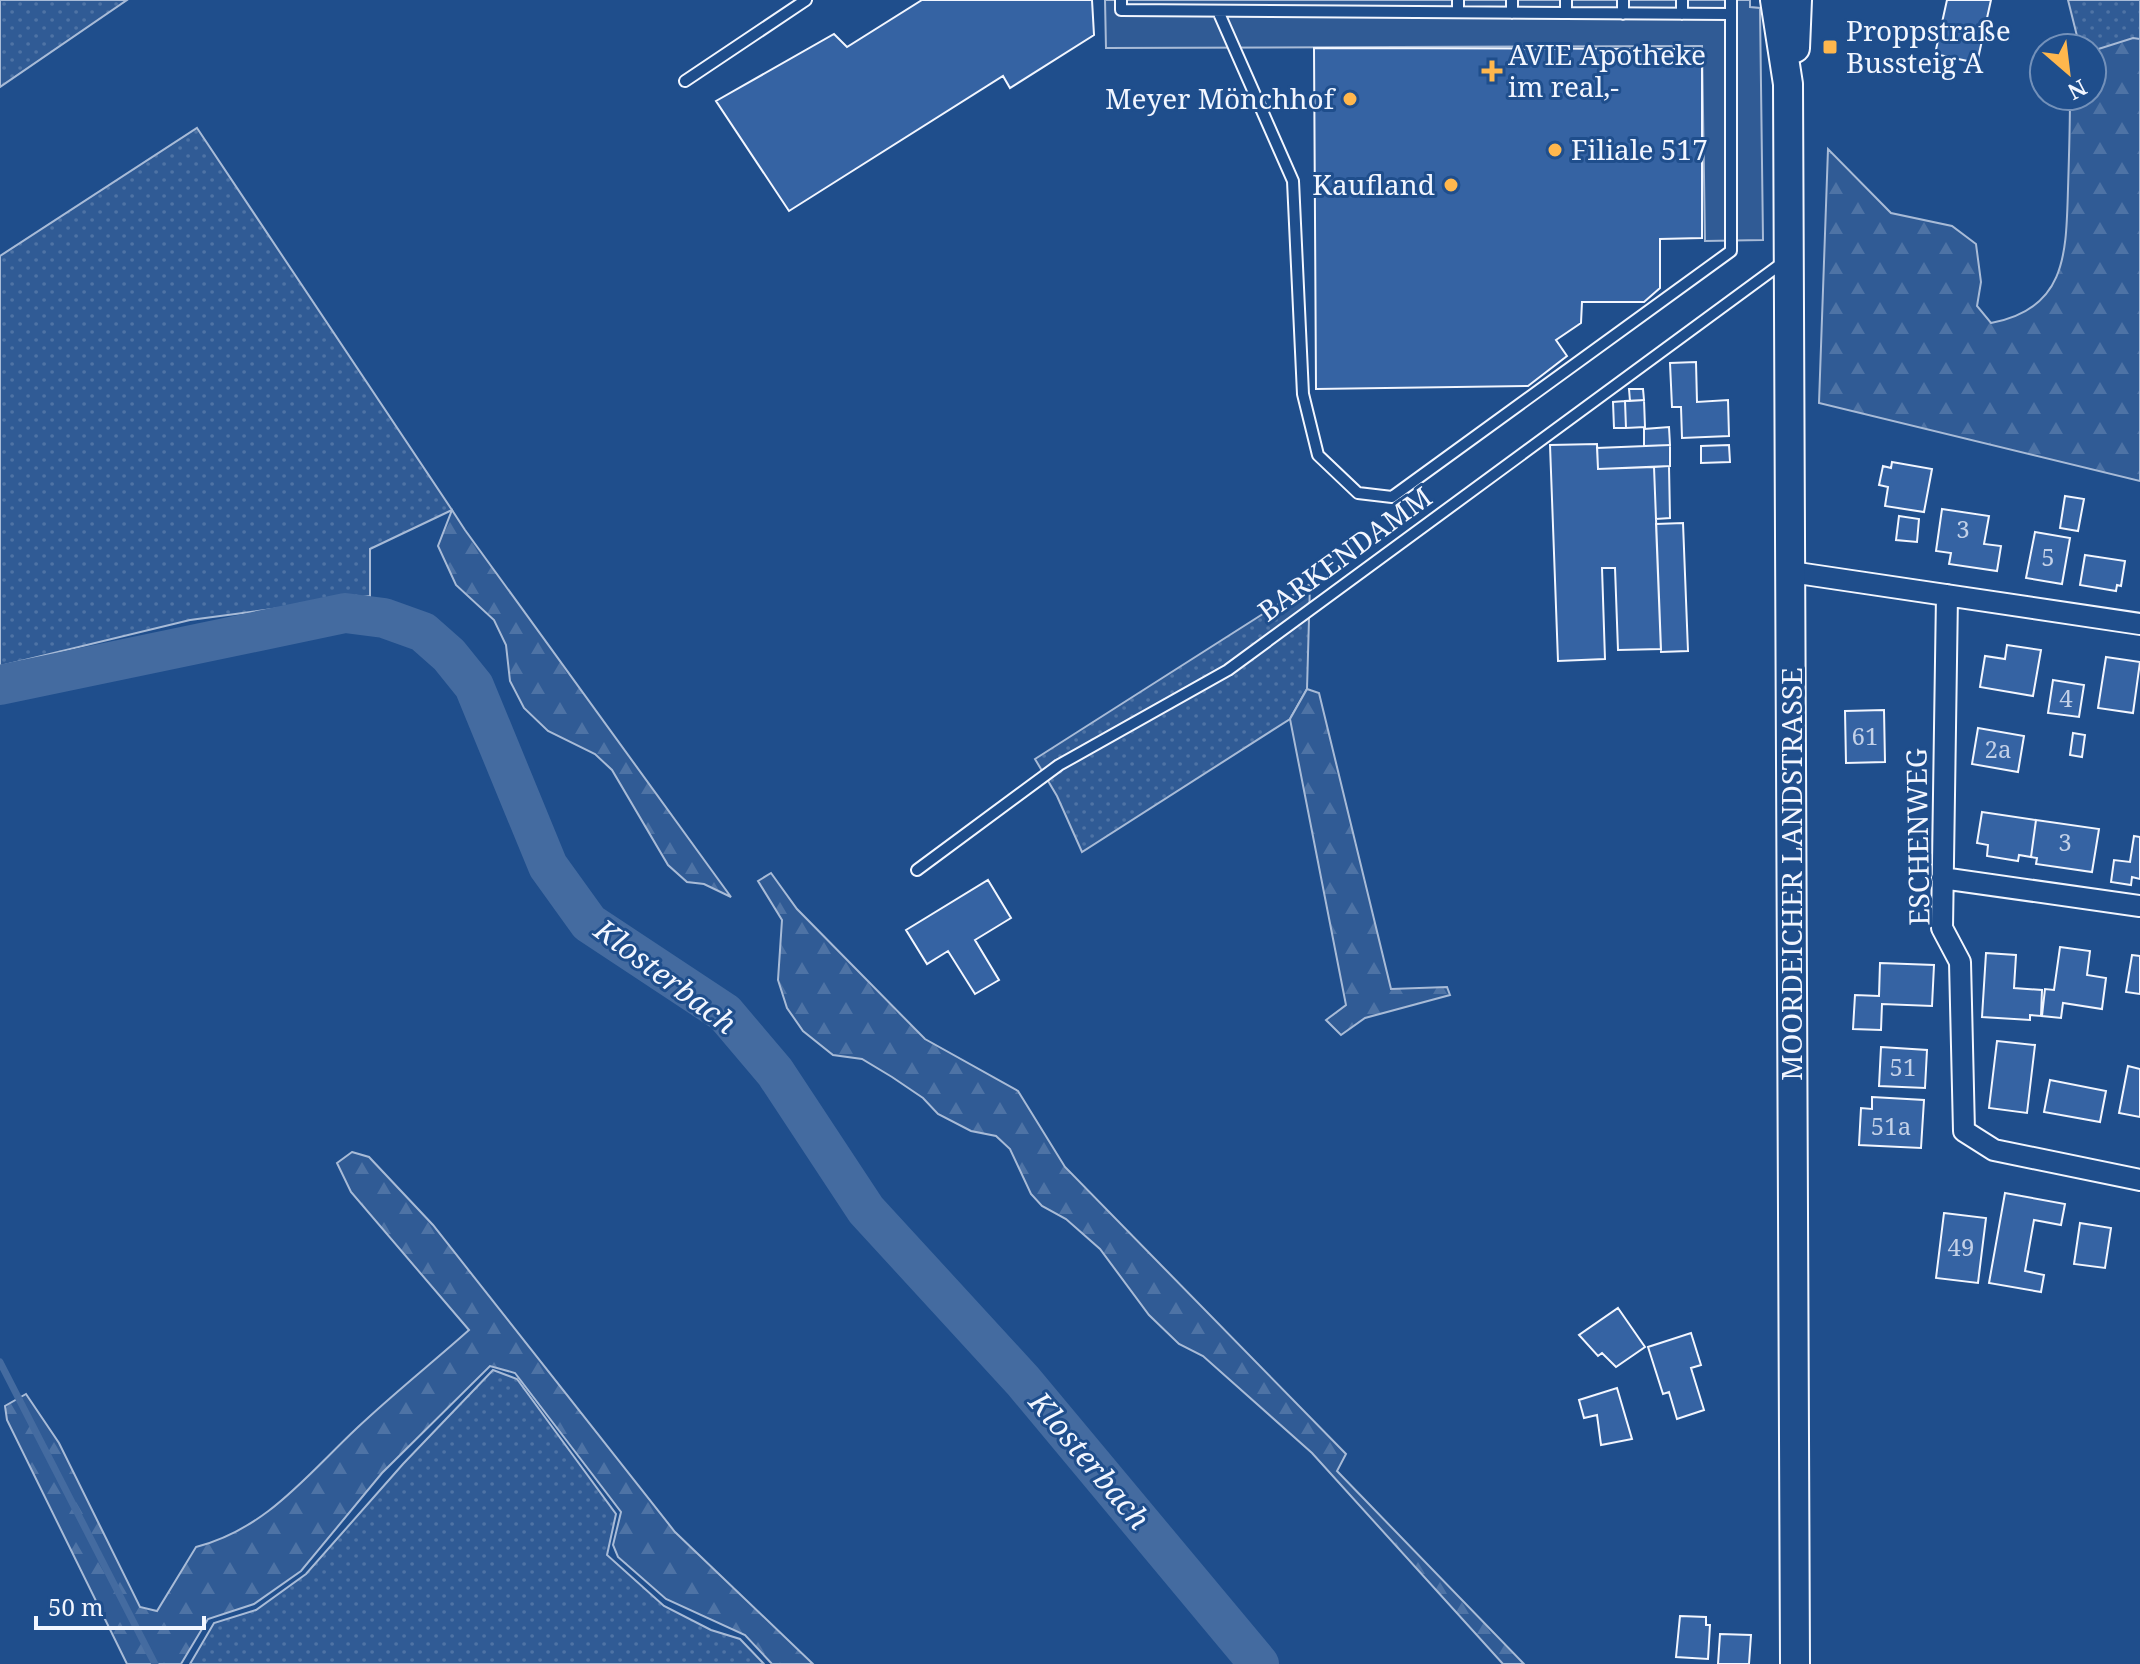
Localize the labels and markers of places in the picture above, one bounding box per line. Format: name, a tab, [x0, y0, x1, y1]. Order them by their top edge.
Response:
place label: Proppstraße Bussteig A	[1846, 11, 2011, 81]
place label: AVIE Apotheke im real,-	[1508, 35, 1706, 105]
marker: Proppstraße Bussteig A	[1821, 38, 1839, 56]
marker: AVIE Apotheke im real,-	[1483, 62, 1501, 80]
place label: Meyer Mönchhof	[1105, 79, 1337, 117]
marker: Meyer Mönchhof	[1341, 90, 1359, 108]
place label: Filiale 517	[1571, 130, 1708, 168]
marker: Filiale 517	[1546, 141, 1564, 159]
place label: Kaufland	[1312, 165, 1435, 203]
marker: Kaufland	[1442, 176, 1460, 194]

